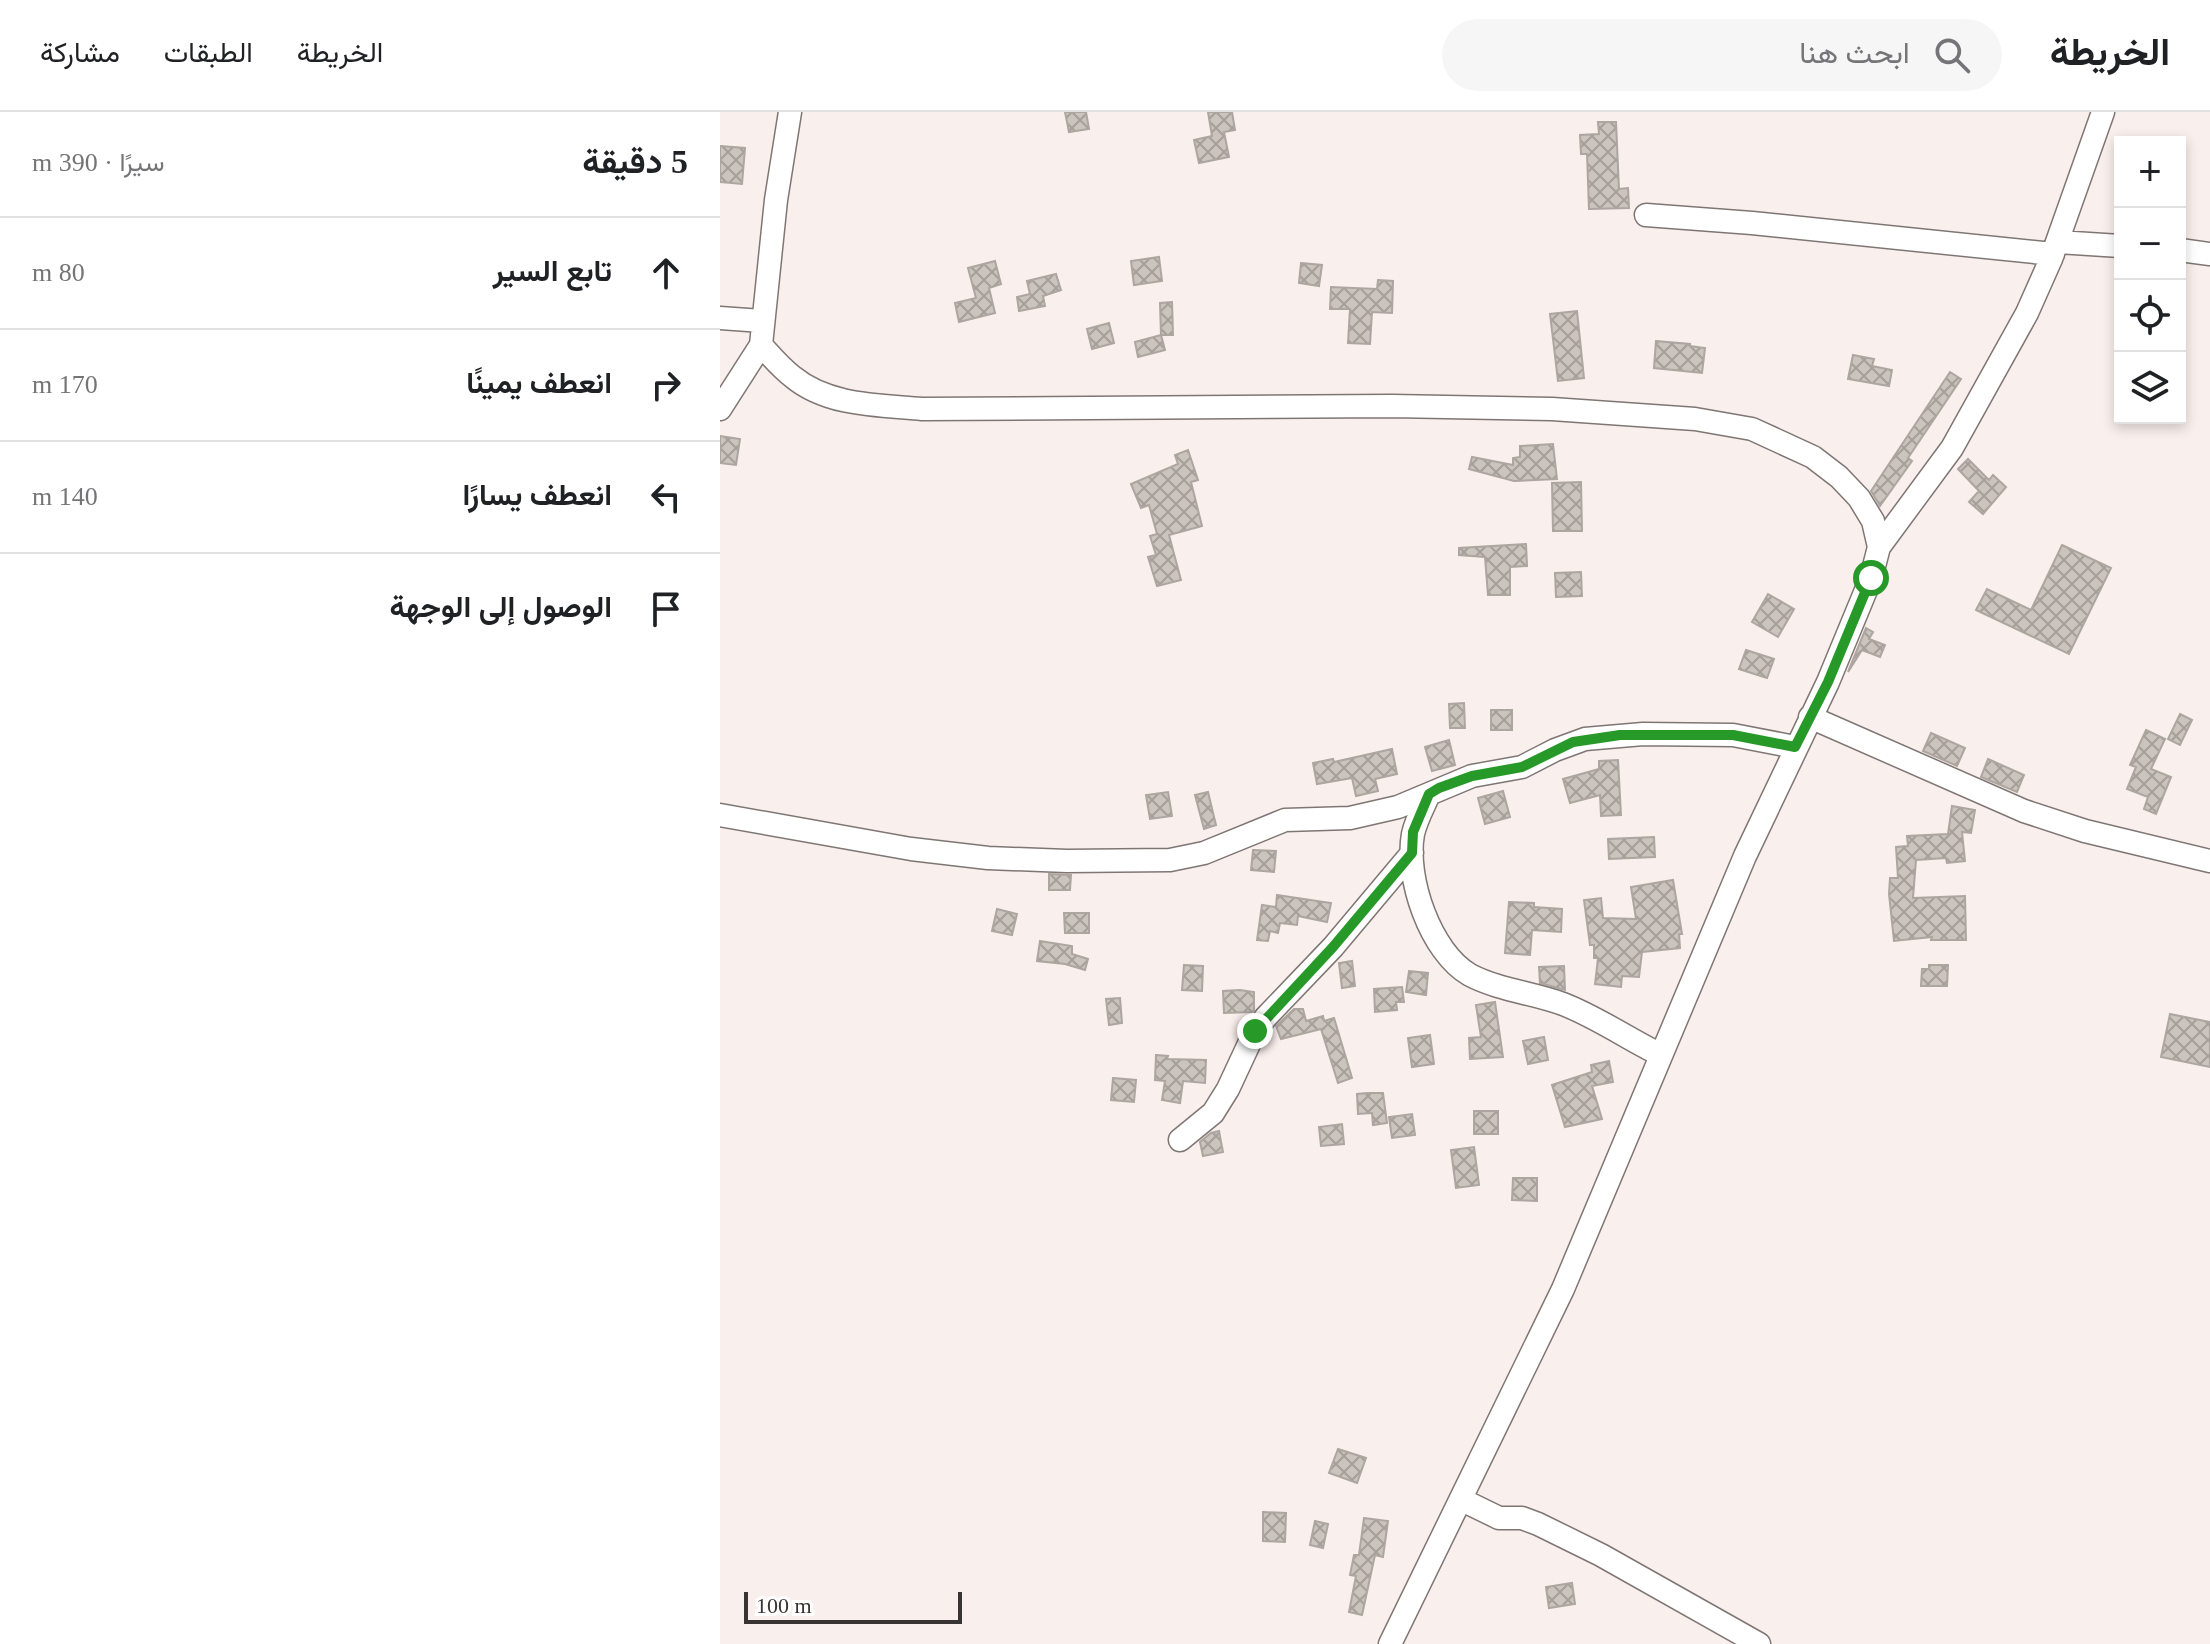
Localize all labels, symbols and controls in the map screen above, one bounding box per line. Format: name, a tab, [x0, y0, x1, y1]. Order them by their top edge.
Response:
search box	[1442, 19, 2002, 91]
text: الخريطة	[2050, 31, 2170, 73]
icon: search	[1930, 33, 1974, 77]
text: ابحث هنا	[1799, 36, 1910, 69]
text: مشاركة	[40, 37, 120, 68]
text: الطبقات	[164, 37, 253, 68]
text: الخريطة	[297, 37, 383, 68]
map controls	[2114, 136, 2186, 424]
button: +	[2114, 136, 2186, 208]
text: 5 دقيقة	[582, 143, 688, 180]
text: سيرًا · 390 m	[32, 148, 165, 177]
button: −	[2114, 208, 2186, 280]
icon: ahead	[644, 251, 688, 295]
text: تابع السير	[493, 254, 612, 287]
text: 80 m	[32, 258, 85, 287]
button: locate	[2114, 280, 2186, 352]
button: layers	[2114, 352, 2186, 424]
icon: right	[644, 363, 688, 407]
text: انعطف يمينًا	[466, 366, 612, 399]
text: 170 m	[32, 370, 98, 399]
icon: left	[644, 475, 688, 519]
text: انعطف يسارًا	[463, 478, 612, 511]
text: 140 m	[32, 482, 98, 511]
route start	[1853, 560, 1889, 596]
icon: arrive	[644, 587, 688, 631]
text: الوصول إلى الوجهة	[390, 590, 612, 623]
route end	[1237, 1013, 1273, 1049]
scale bar	[744, 1588, 962, 1624]
text: 100 m	[756, 1593, 812, 1618]

